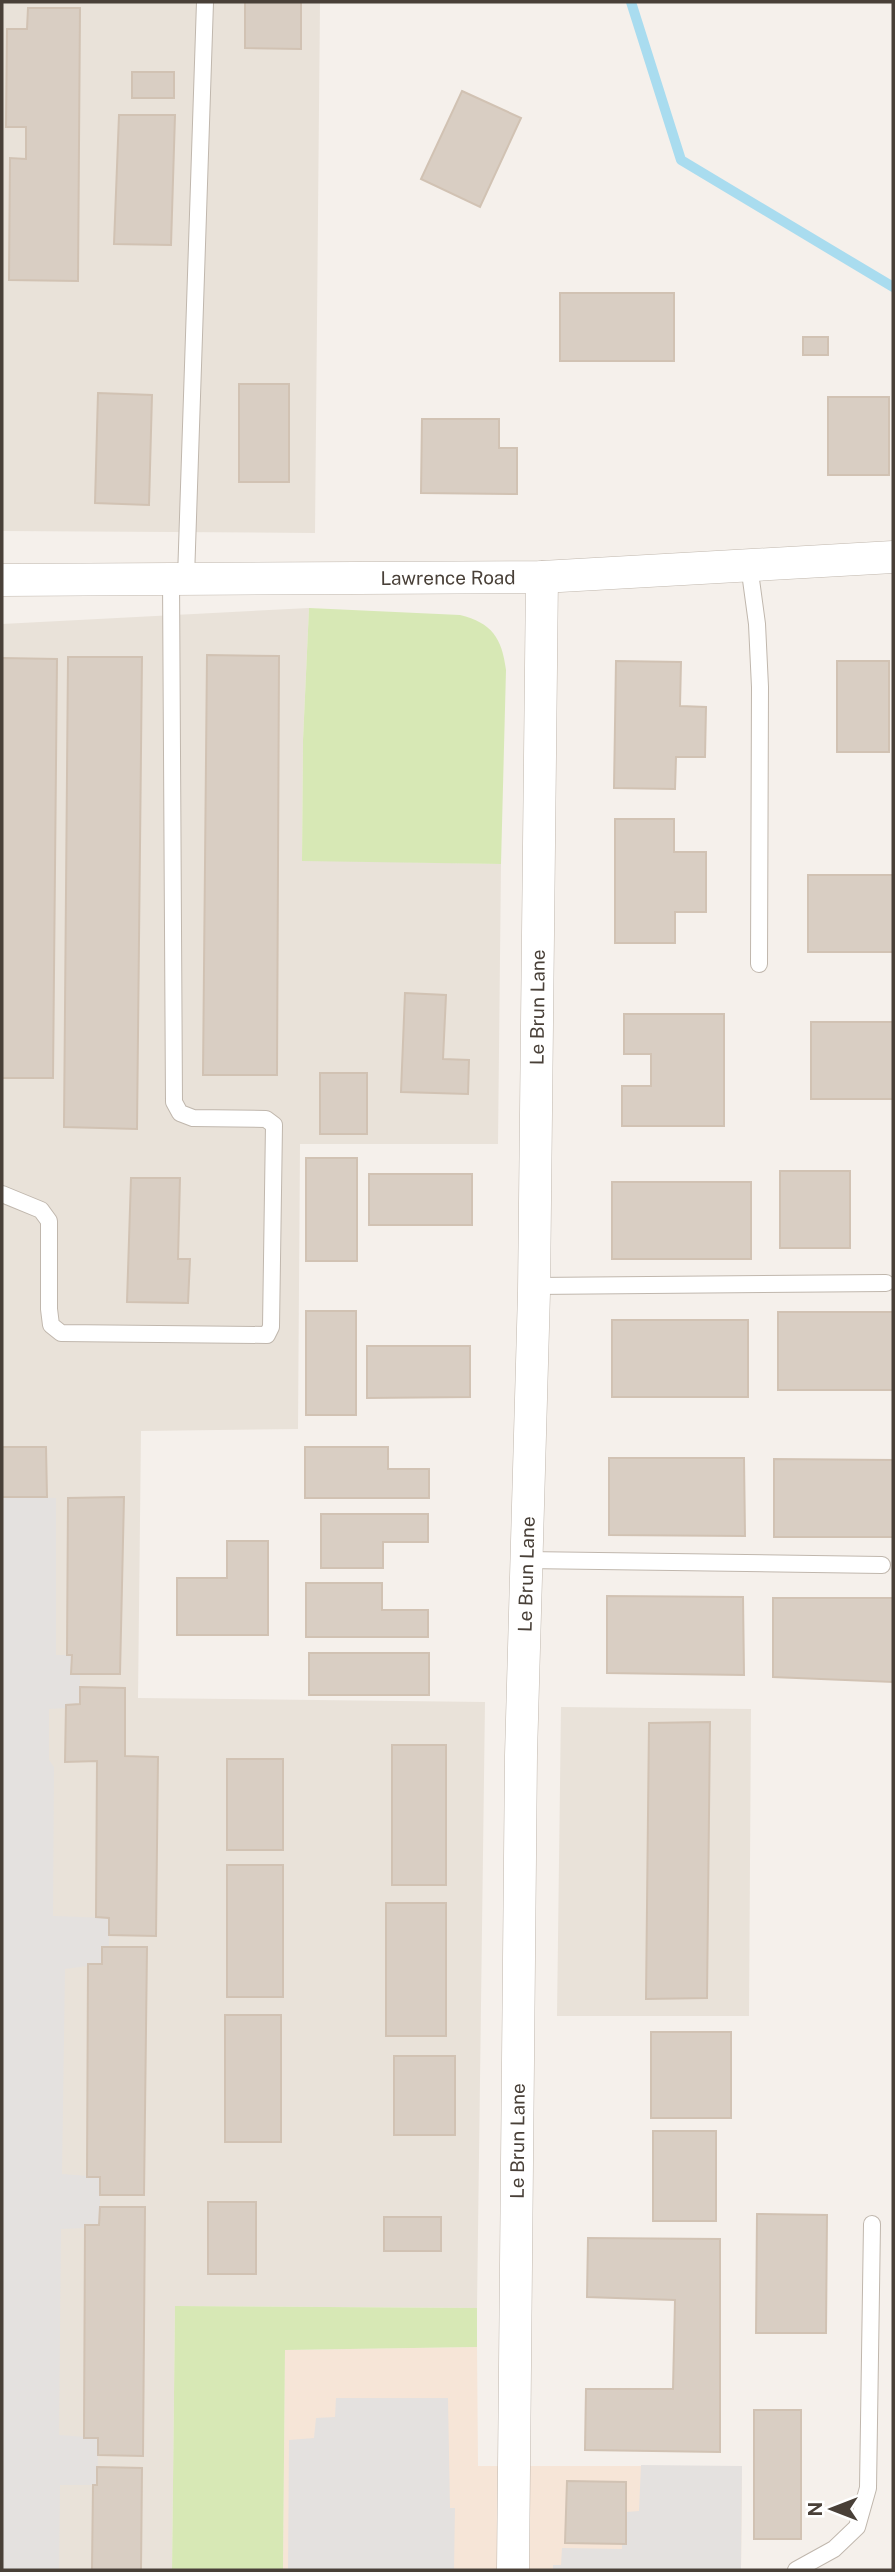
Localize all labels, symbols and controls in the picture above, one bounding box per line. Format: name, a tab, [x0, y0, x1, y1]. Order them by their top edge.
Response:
street label: Lawrence Road	[380, 566, 516, 589]
street label: Le Brun Lane	[526, 949, 549, 1065]
street label: Le Brun Lane	[513, 1516, 539, 1632]
street label: Le Brun Lane	[506, 2083, 529, 2199]
north arrow	[797, 2474, 867, 2544]
text: N	[804, 2502, 826, 2516]

